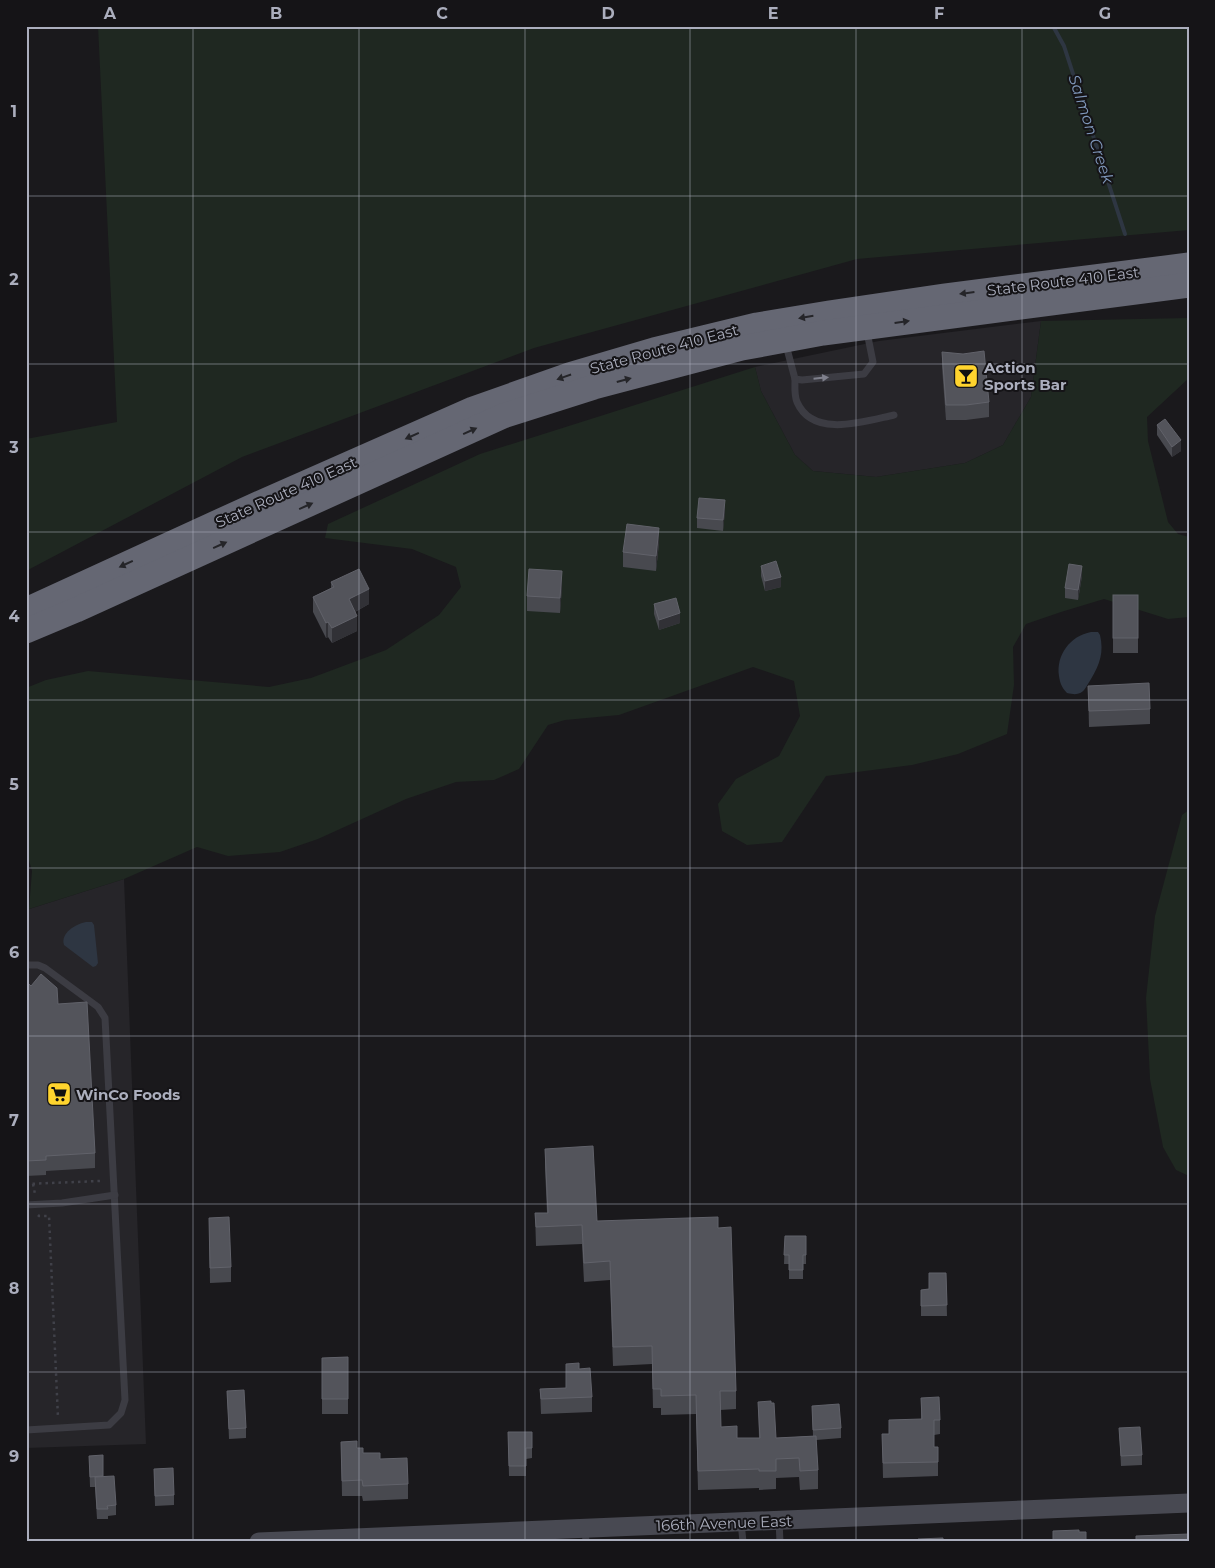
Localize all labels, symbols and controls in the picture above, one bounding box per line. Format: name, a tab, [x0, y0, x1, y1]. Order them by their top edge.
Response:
text: A	[103, 4, 117, 23]
text: B	[270, 4, 282, 23]
text: C	[436, 4, 448, 23]
text: D	[601, 4, 615, 23]
text: E	[768, 4, 778, 23]
text: F	[934, 4, 944, 23]
text: G	[1099, 4, 1111, 23]
water label: Salmon Creek	[1064, 72, 1118, 187]
text: 1	[11, 102, 17, 121]
street label: State Route 410 East	[986, 262, 1140, 300]
text: 2	[9, 270, 19, 289]
one-way arrow	[959, 289, 975, 297]
one-way arrow	[798, 313, 814, 321]
one-way arrow	[895, 318, 911, 326]
street label: State Route 410 East	[588, 320, 740, 378]
place label: Action Sports Bar	[983, 358, 1067, 394]
bar icon: Action Sports Bar	[953, 363, 979, 389]
one-way arrow	[556, 374, 571, 381]
one-way arrow	[813, 374, 829, 382]
one-way arrow	[616, 375, 631, 383]
one-way arrow	[463, 427, 477, 435]
one-way arrow	[405, 432, 419, 440]
text: 3	[8, 438, 19, 457]
street label: State Route 410 East	[212, 452, 360, 532]
one-way arrow	[299, 502, 313, 510]
one-way arrow	[213, 541, 227, 549]
one-way arrow	[119, 560, 133, 568]
text: 4	[8, 607, 20, 626]
text: 5	[9, 775, 19, 794]
text: 6	[9, 943, 19, 962]
supermarket icon: WinCo Foods	[46, 1081, 72, 1107]
place label: WinCo Foods	[76, 1085, 180, 1104]
text: 7	[9, 1111, 19, 1130]
text: 8	[9, 1279, 19, 1298]
text: 9	[9, 1447, 19, 1466]
street label: 166th Avenue East	[655, 1511, 793, 1535]

